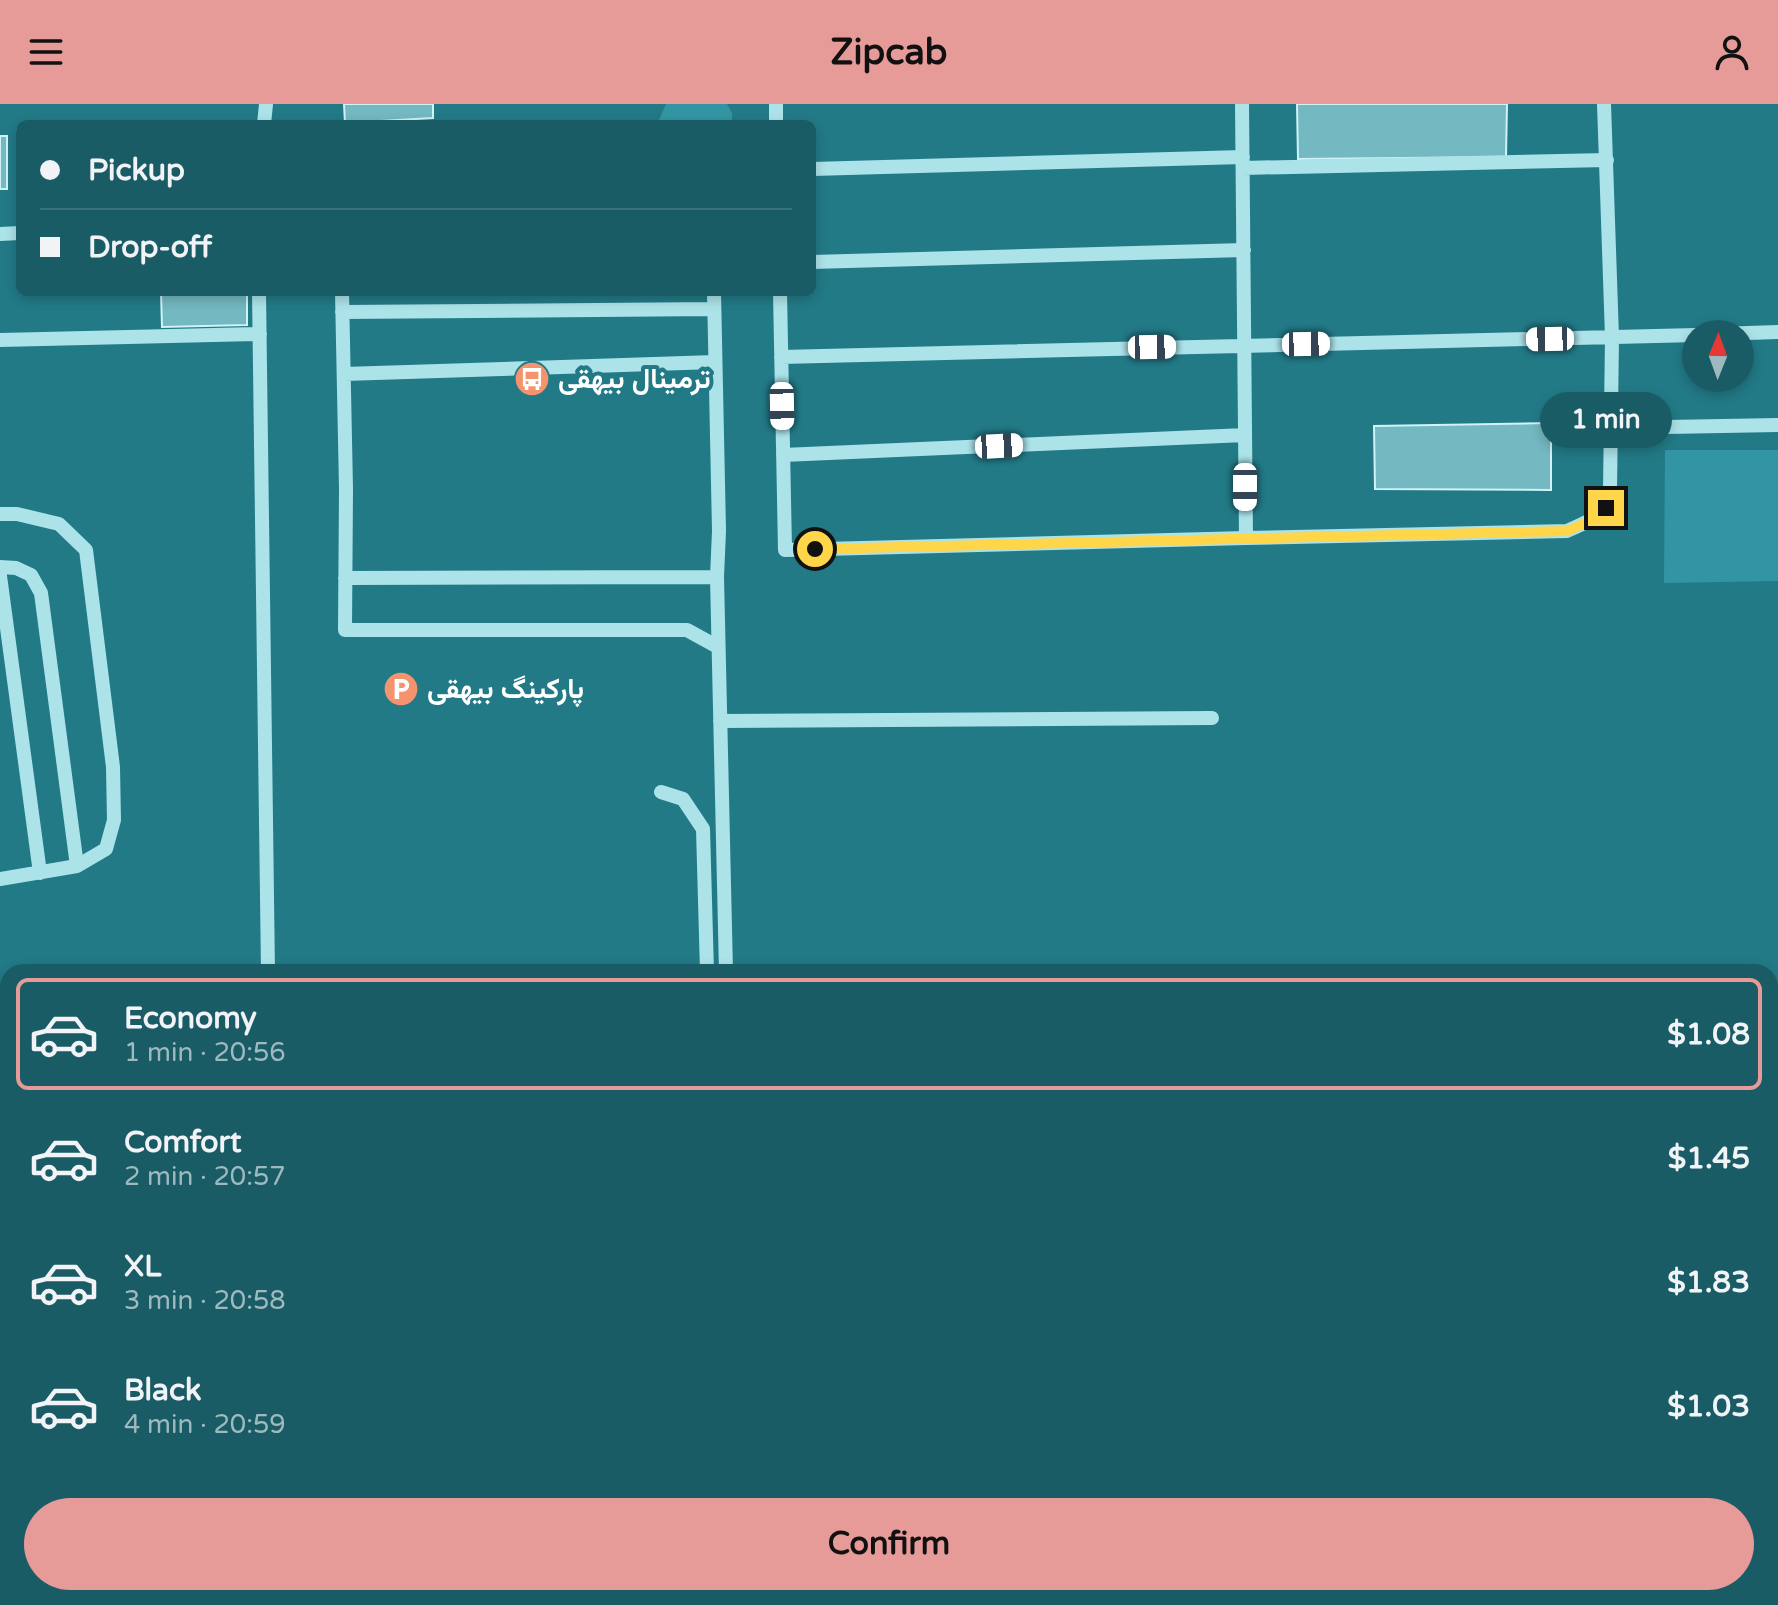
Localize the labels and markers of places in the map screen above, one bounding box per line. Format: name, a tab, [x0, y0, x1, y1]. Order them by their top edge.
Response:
bus stop icon: ترمینال بیهقی	[513, 360, 551, 398]
place label: ترمینال بیهقی	[558, 362, 711, 396]
parking icon: پارکینگ بیهقی	[382, 670, 420, 708]
place label: پارکینگ بیهقی	[427, 672, 584, 708]

